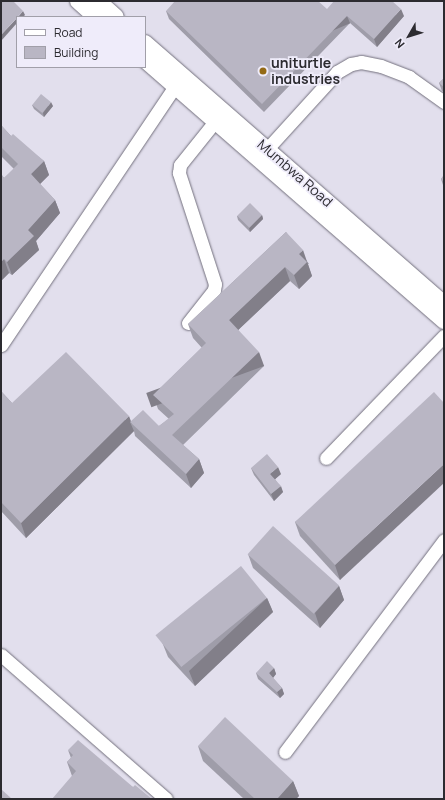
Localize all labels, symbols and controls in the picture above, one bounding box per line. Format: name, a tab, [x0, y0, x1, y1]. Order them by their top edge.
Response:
legend	[16, 16, 146, 68]
north arrow	[389, 16, 429, 56]
text: Road	[54, 24, 82, 41]
text: N	[391, 36, 408, 52]
text: Building	[54, 44, 98, 61]
place label: uniturtle industries	[271, 55, 340, 88]
marker: uniturtle industries	[258, 66, 268, 76]
street label: Mumbwa Road	[254, 136, 336, 210]

